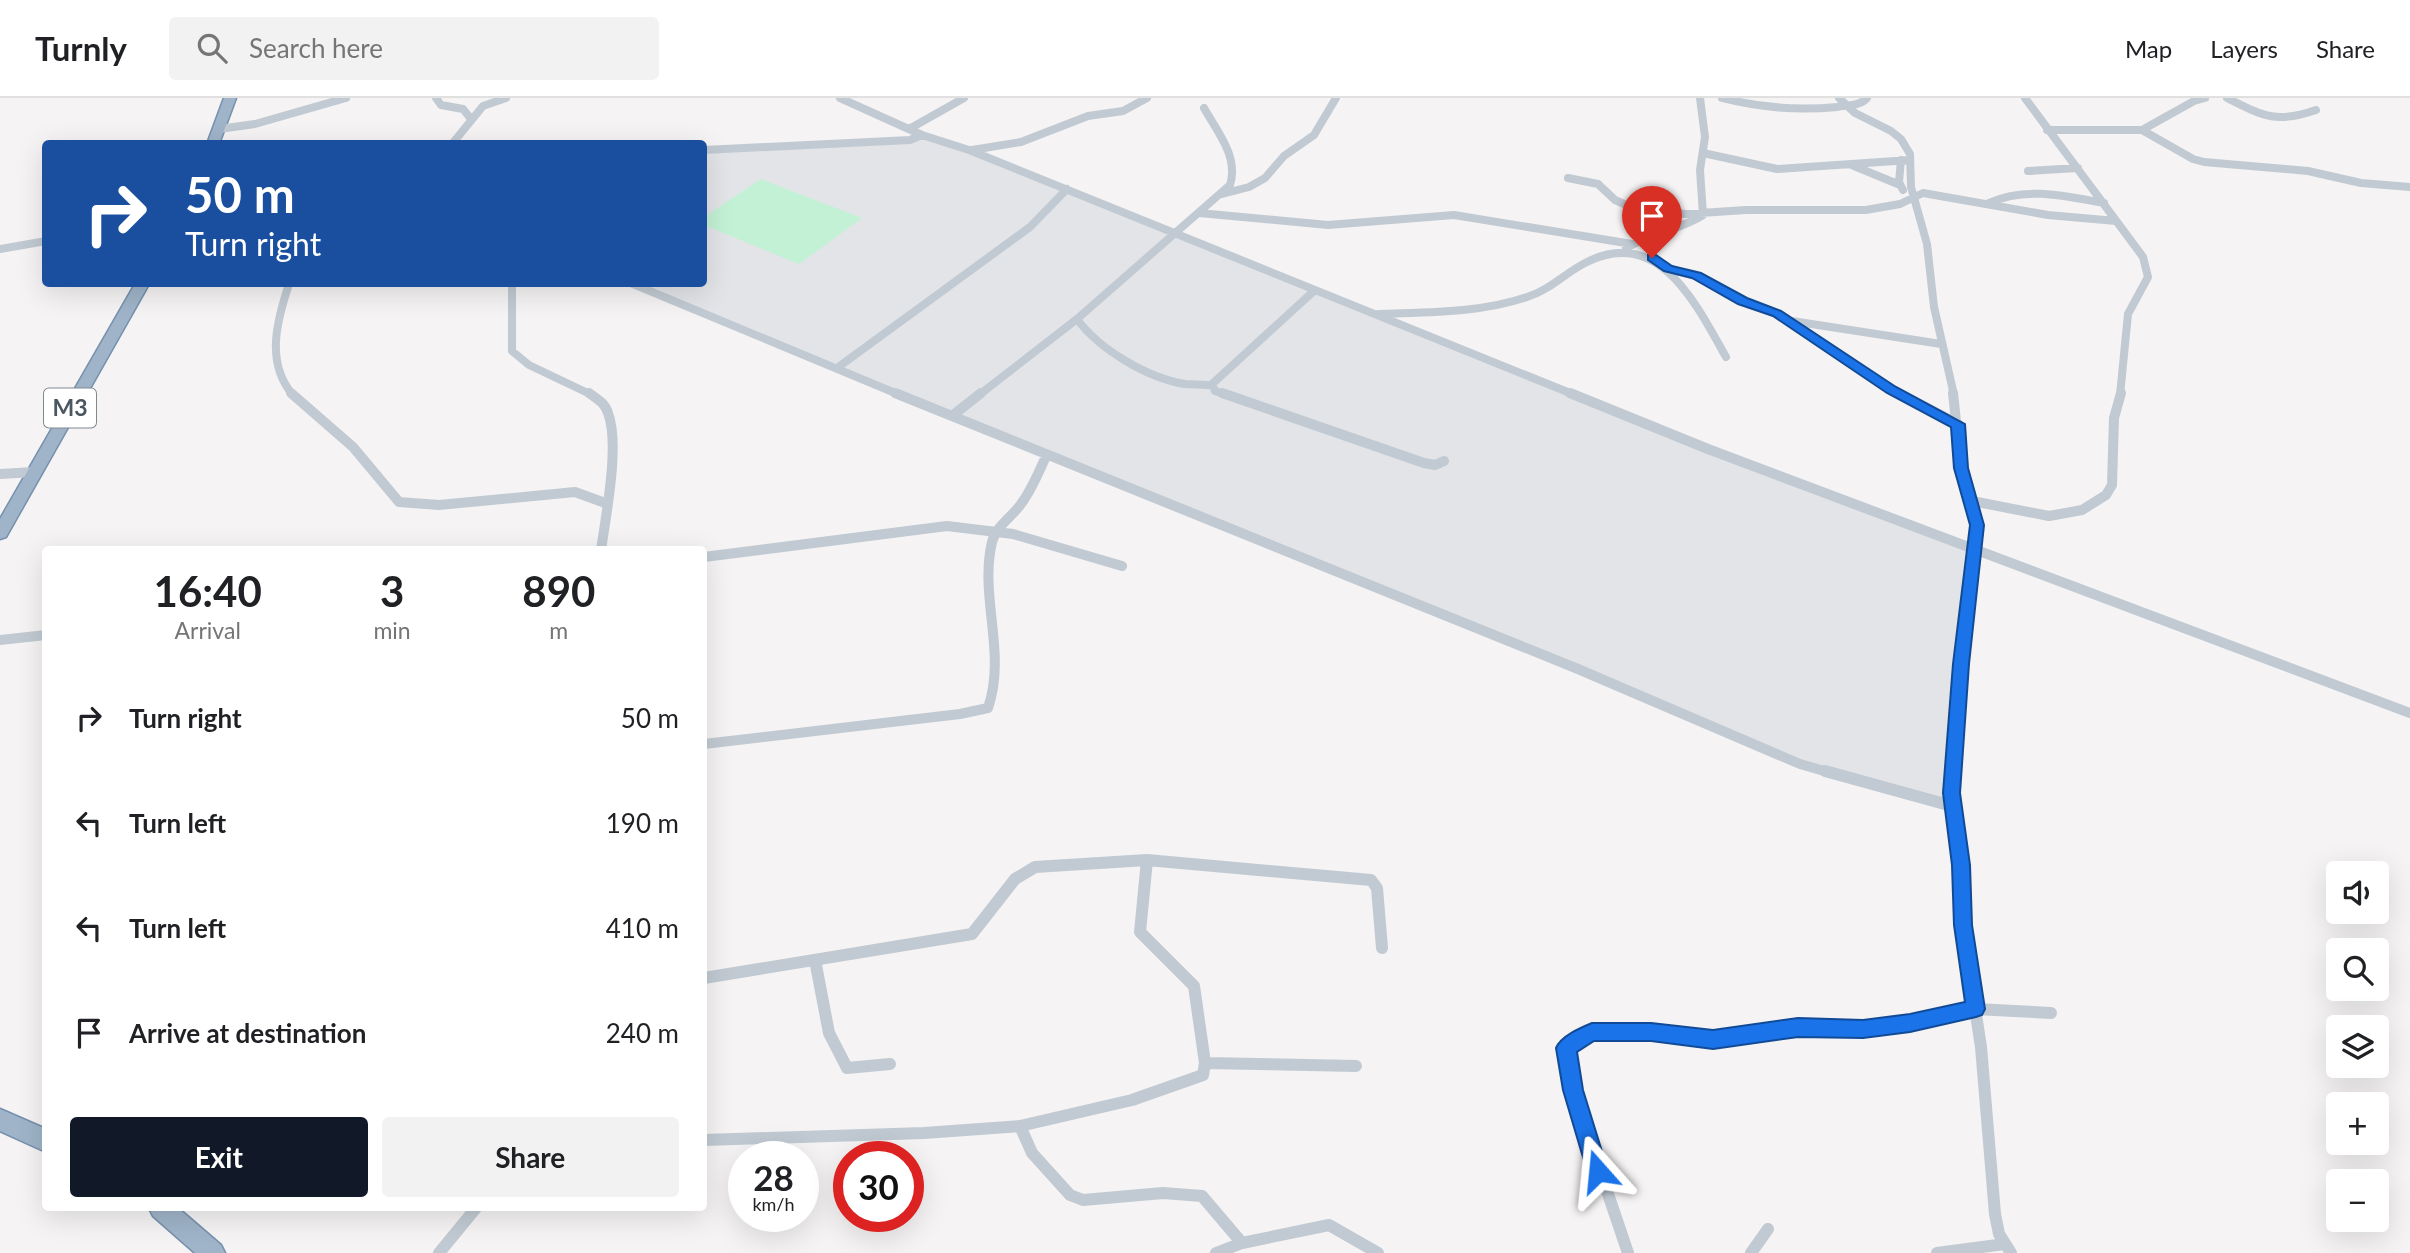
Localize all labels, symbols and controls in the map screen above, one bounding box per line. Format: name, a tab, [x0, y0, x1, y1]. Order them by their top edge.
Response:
search box	[169, 17, 659, 80]
text: Turnly	[35, 28, 127, 68]
icon: search	[193, 29, 231, 67]
text: Search here	[249, 32, 383, 64]
text: Map	[2125, 34, 2172, 63]
text: Layers	[2210, 34, 2278, 63]
text: Share	[2316, 34, 2375, 63]
text: 50 m	[185, 165, 295, 223]
icon: right	[70, 168, 161, 259]
pin	[1622, 186, 1682, 258]
icon: arrive	[1633, 197, 1671, 235]
text: Turn right	[185, 224, 321, 263]
road number: M3	[44, 388, 96, 428]
text: 16:40	[154, 566, 262, 616]
text: 3	[380, 566, 404, 616]
text: 890	[522, 566, 595, 616]
text: Arrival	[175, 616, 241, 644]
text: min	[373, 616, 411, 644]
text: m	[549, 616, 568, 644]
icon: right	[70, 699, 108, 737]
text: Turn right	[129, 702, 242, 734]
text: 50 m	[621, 702, 679, 734]
icon: left	[70, 804, 108, 842]
text: Turn left	[129, 807, 226, 839]
text: 190 m	[606, 807, 679, 839]
map controls	[2326, 861, 2389, 1232]
button: sound	[2326, 861, 2389, 924]
icon: left	[70, 909, 108, 947]
text: Turn left	[129, 912, 226, 944]
text: 410 m	[606, 912, 679, 944]
button: search	[2326, 938, 2389, 1001]
icon: arrive	[70, 1014, 108, 1052]
button: layers	[2326, 1015, 2389, 1078]
text: Arrive at destination	[129, 1017, 366, 1049]
text: 240 m	[606, 1017, 679, 1049]
button: +	[2326, 1092, 2389, 1155]
button: Exit	[70, 1117, 368, 1197]
button: Share	[382, 1117, 679, 1197]
position arrow	[1561, 1134, 1635, 1208]
speed limit sign: 30	[833, 1141, 924, 1232]
text: 28	[753, 1156, 794, 1198]
button: −	[2326, 1169, 2389, 1232]
text: km/h	[752, 1193, 795, 1215]

